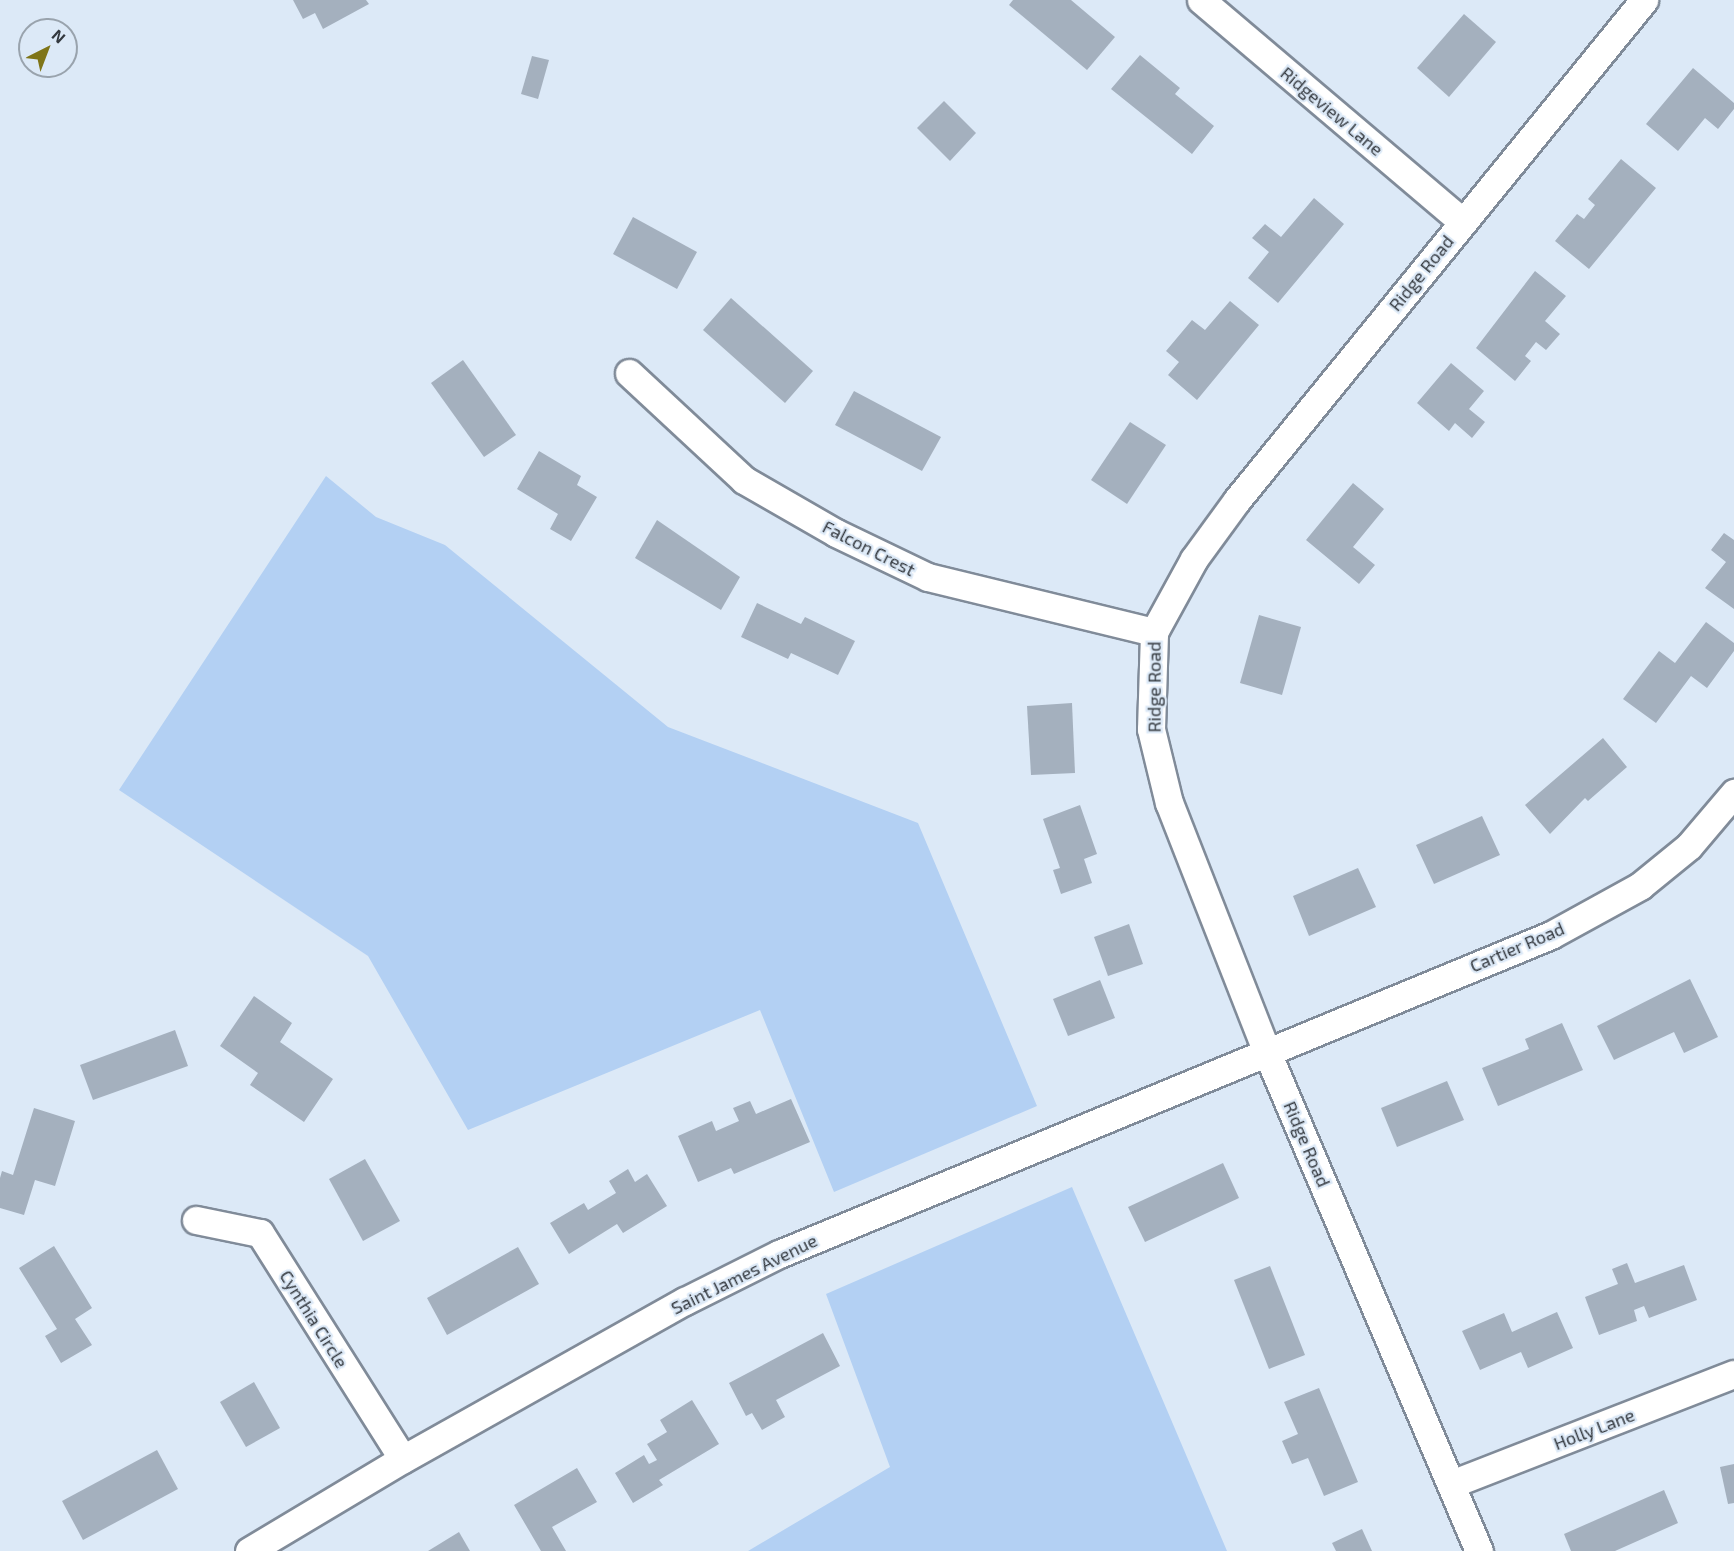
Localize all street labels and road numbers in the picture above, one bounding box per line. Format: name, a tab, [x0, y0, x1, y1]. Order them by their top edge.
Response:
street label: Ridgeview Lane	[1276, 62, 1388, 160]
street label: Ridge Road	[1384, 231, 1458, 315]
street label: Falcon Crest	[819, 516, 919, 580]
street label: Ridge Road	[1143, 641, 1165, 733]
street label: Cartier Road	[1466, 917, 1568, 977]
street label: Ridge Road	[1279, 1098, 1335, 1190]
street label: Saint James Avenue	[667, 1229, 821, 1319]
street label: Cynthia Circle	[275, 1266, 353, 1372]
street label: Holly Lane	[1550, 1404, 1638, 1454]

